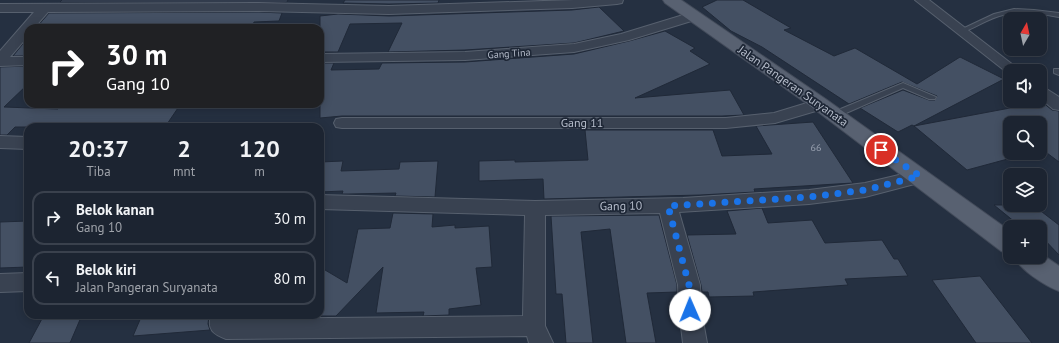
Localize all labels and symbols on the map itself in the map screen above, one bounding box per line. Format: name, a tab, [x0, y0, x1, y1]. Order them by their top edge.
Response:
north arrow	[1003, 12, 1047, 56]
street label: Jalan Pangeran Suryanata	[735, 41, 851, 129]
street label: Gang Tina	[487, 46, 531, 61]
street label: Gang 11	[561, 115, 603, 130]
pin	[864, 133, 898, 167]
house number: 66	[811, 141, 821, 154]
street label: Gang 10	[600, 198, 643, 213]
position arrow	[669, 289, 711, 331]

